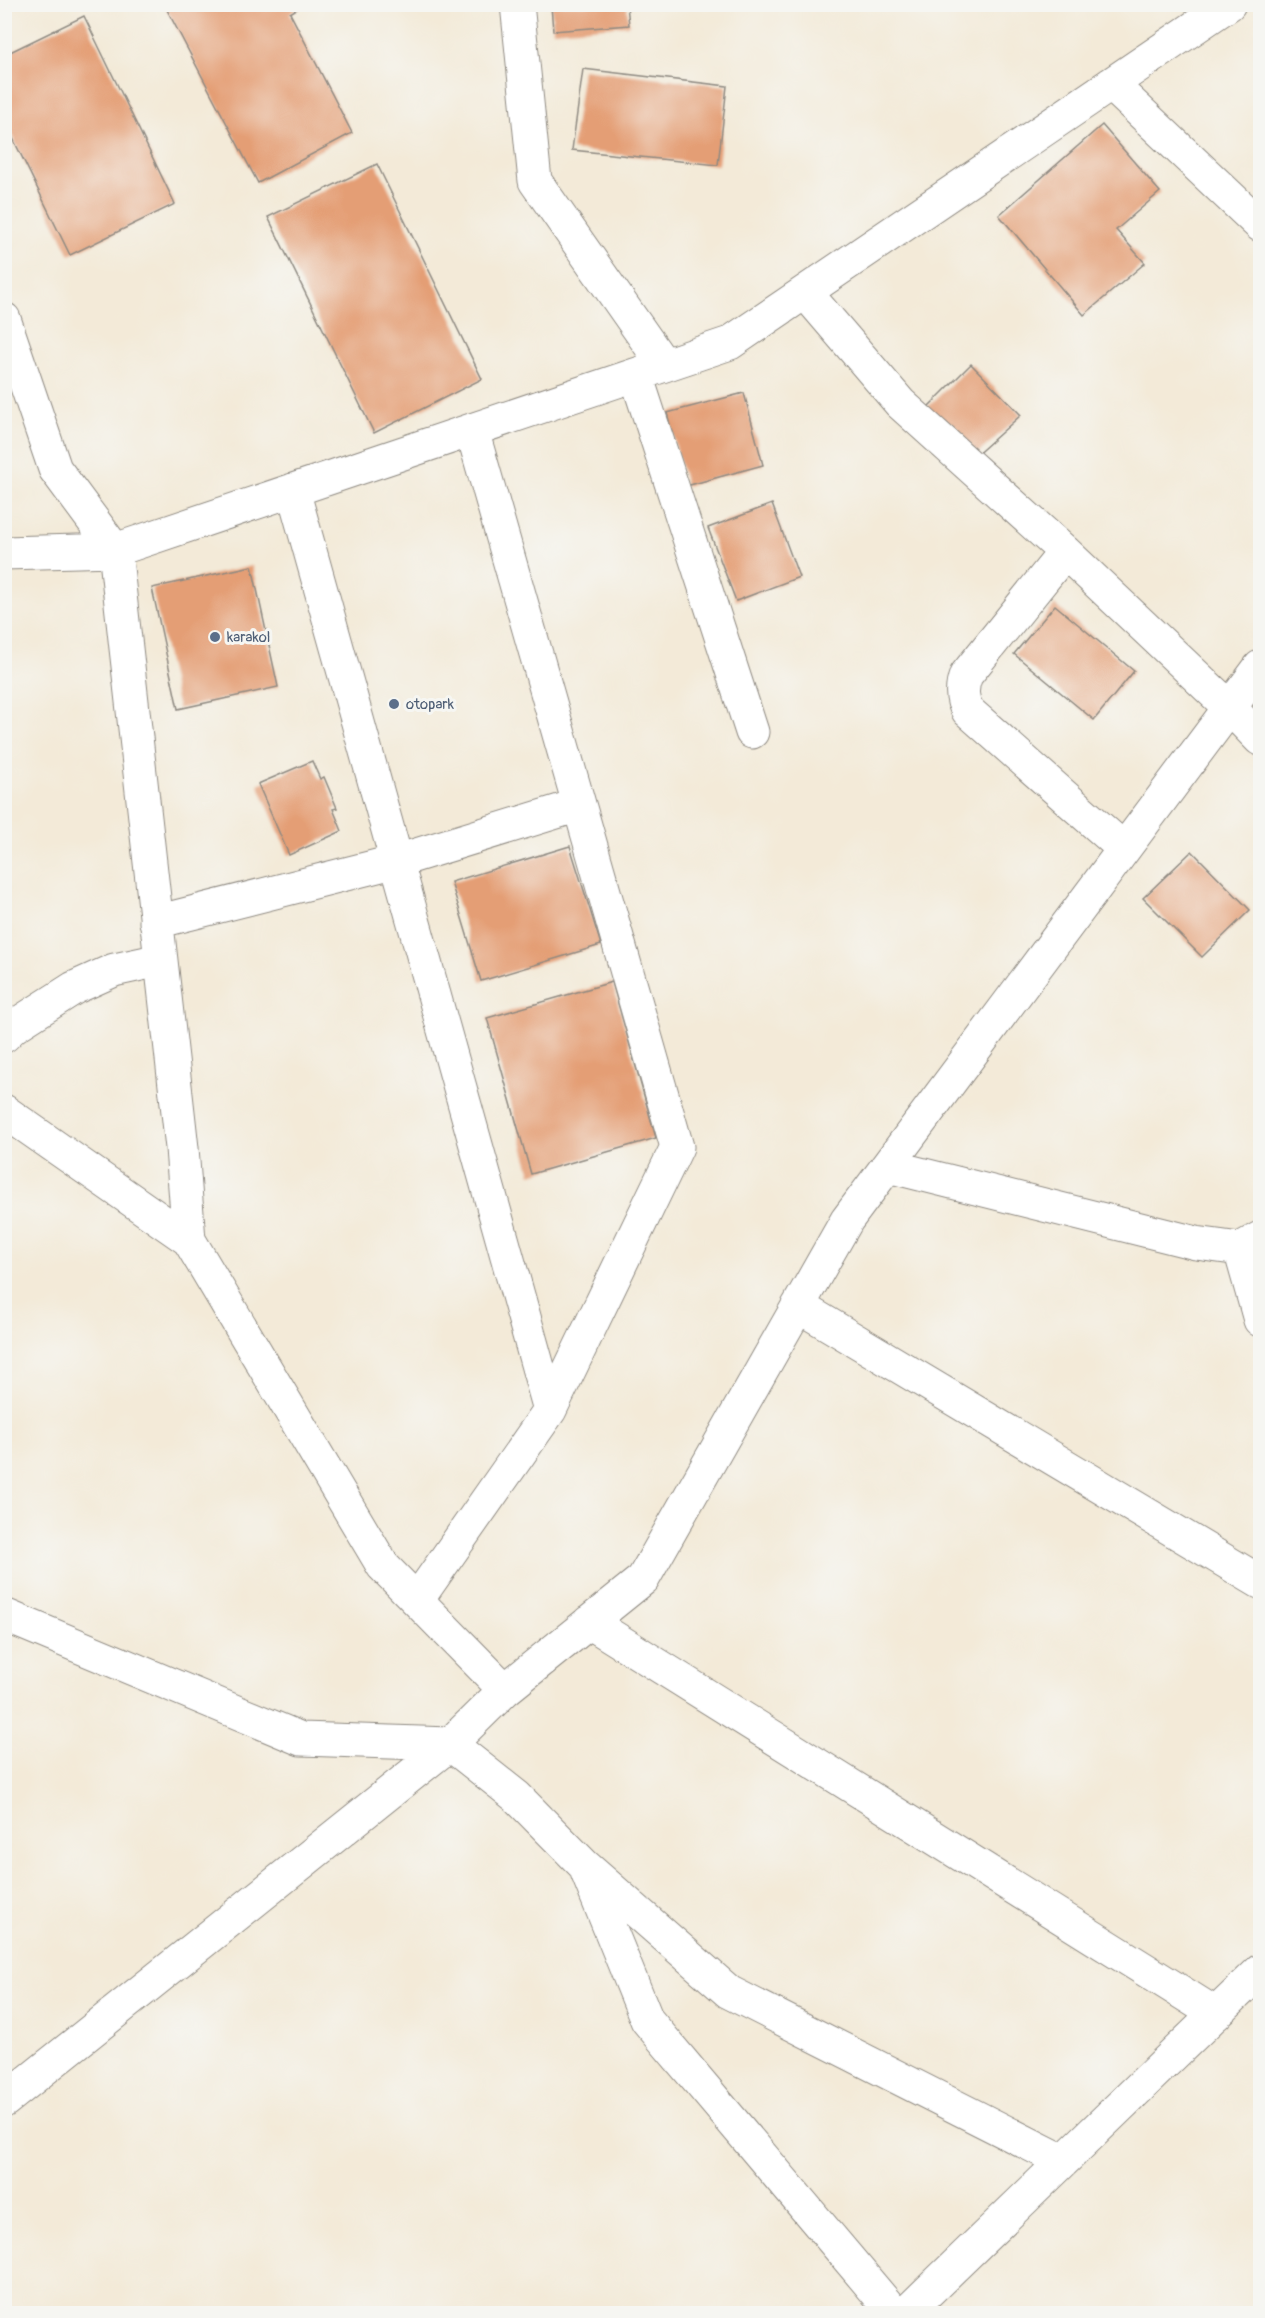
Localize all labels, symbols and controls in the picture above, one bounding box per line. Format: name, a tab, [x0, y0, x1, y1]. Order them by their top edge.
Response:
place label: karakol	[227, 628, 270, 647]
marker: karakol	[208, 630, 222, 644]
place label: otopark	[406, 695, 455, 714]
marker: otopark	[387, 697, 401, 711]

